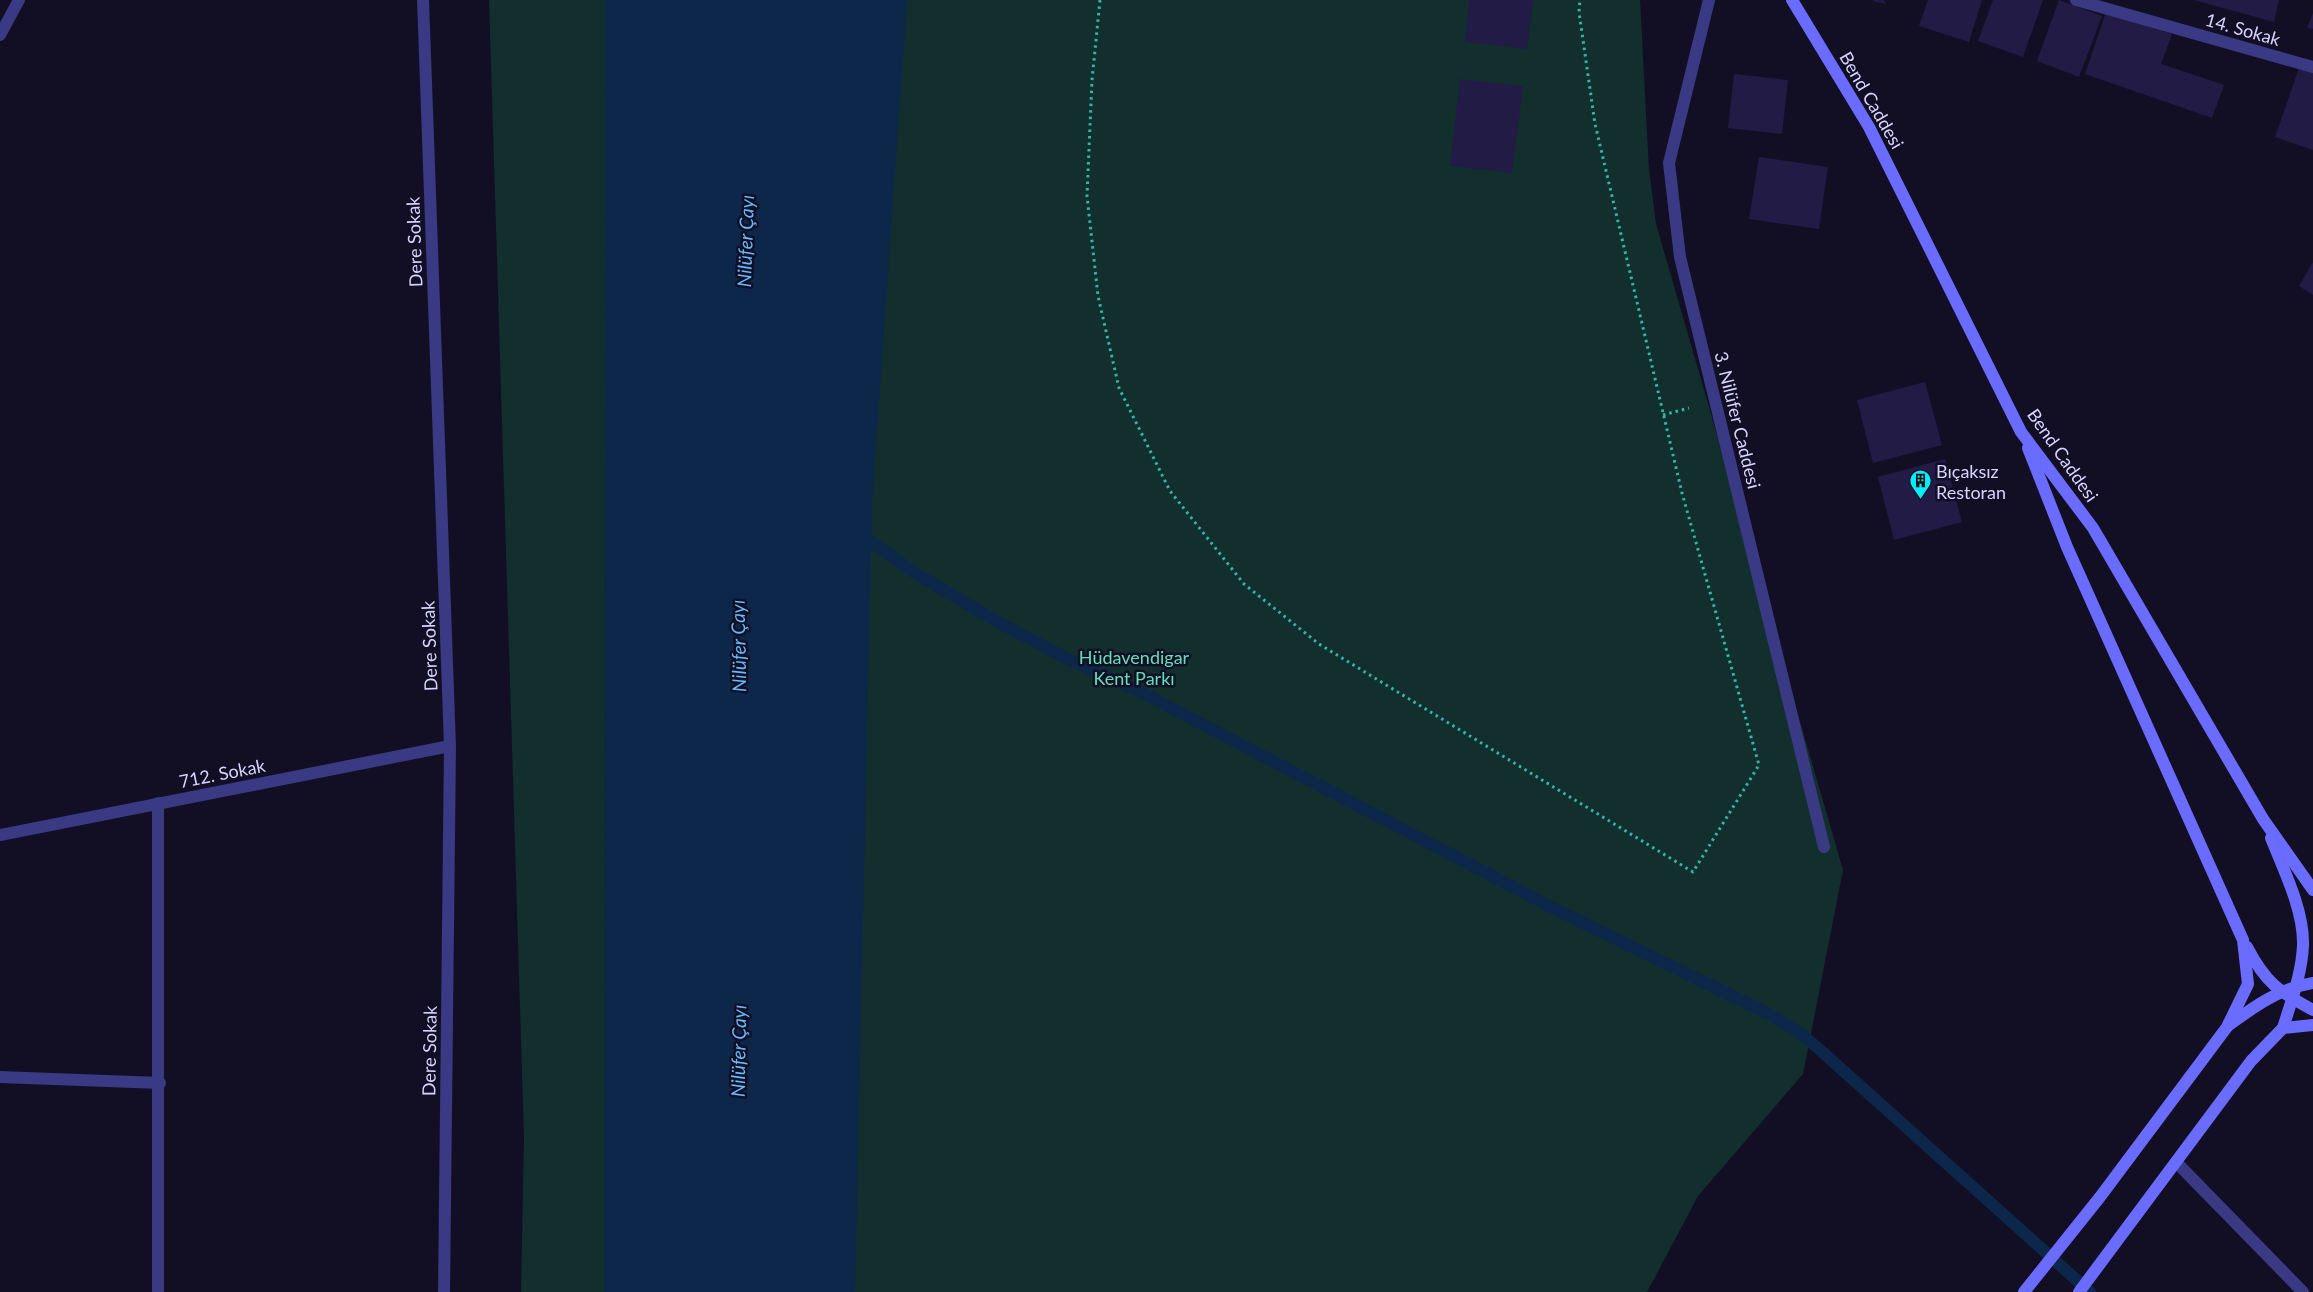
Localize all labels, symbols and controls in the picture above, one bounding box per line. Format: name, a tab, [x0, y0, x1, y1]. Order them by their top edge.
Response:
street label: 14. Sokak	[2203, 8, 2284, 50]
street label: Bend Caddesi	[1835, 48, 1909, 152]
water label: Nilüfer Çayı	[732, 194, 758, 288]
street label: Dere Sokak	[401, 196, 427, 288]
street label: 3. Nilüfer Caddesi	[1710, 349, 1766, 491]
street label: Bend Caddesi	[2023, 404, 2103, 506]
place label: Bıçaksız Restoran	[1936, 460, 2006, 503]
building icon: Bıçaksız Restoran	[1908, 469, 1932, 500]
street label: Dere Sokak	[416, 600, 442, 692]
water label: Nilüfer Çayı	[726, 600, 750, 692]
park label: Hüdavendigar Kent Parkı	[1079, 646, 1190, 689]
street label: 712. Sokak	[177, 754, 268, 792]
street label: Dere Sokak	[417, 1005, 441, 1096]
water label: Nilüfer Çayı	[726, 1005, 750, 1097]

